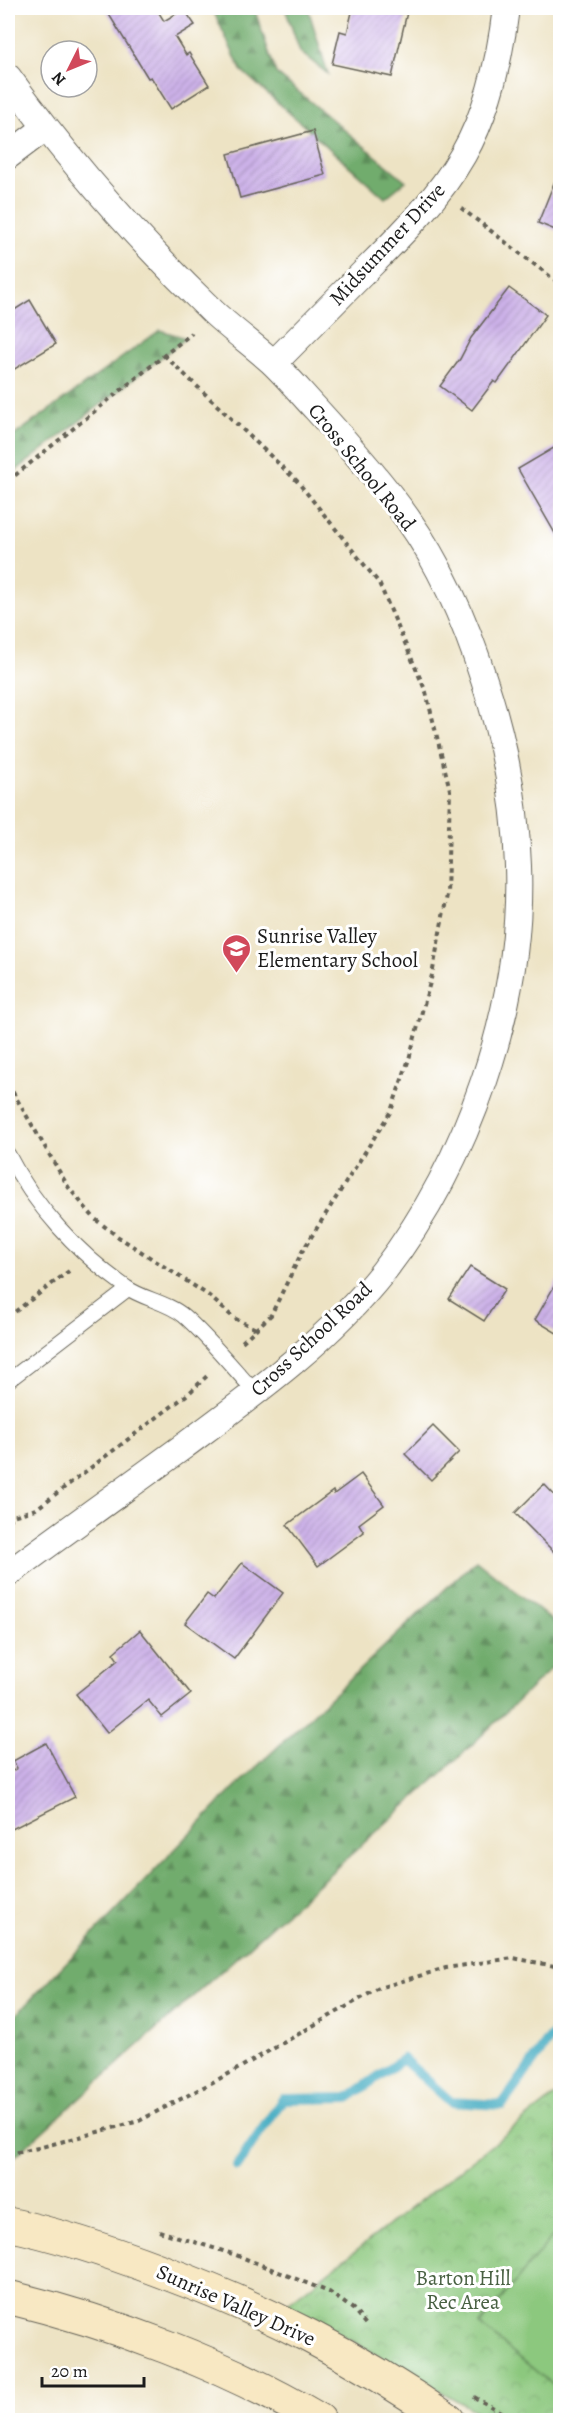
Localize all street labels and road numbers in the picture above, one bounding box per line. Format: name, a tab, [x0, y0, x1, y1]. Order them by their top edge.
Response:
street label: Midsummer Drive	[323, 177, 451, 311]
street label: Cross School Road	[302, 397, 423, 537]
street label: Cross School Road	[244, 1275, 378, 1403]
street label: Sunrise Valley Drive	[152, 2257, 320, 2353]

